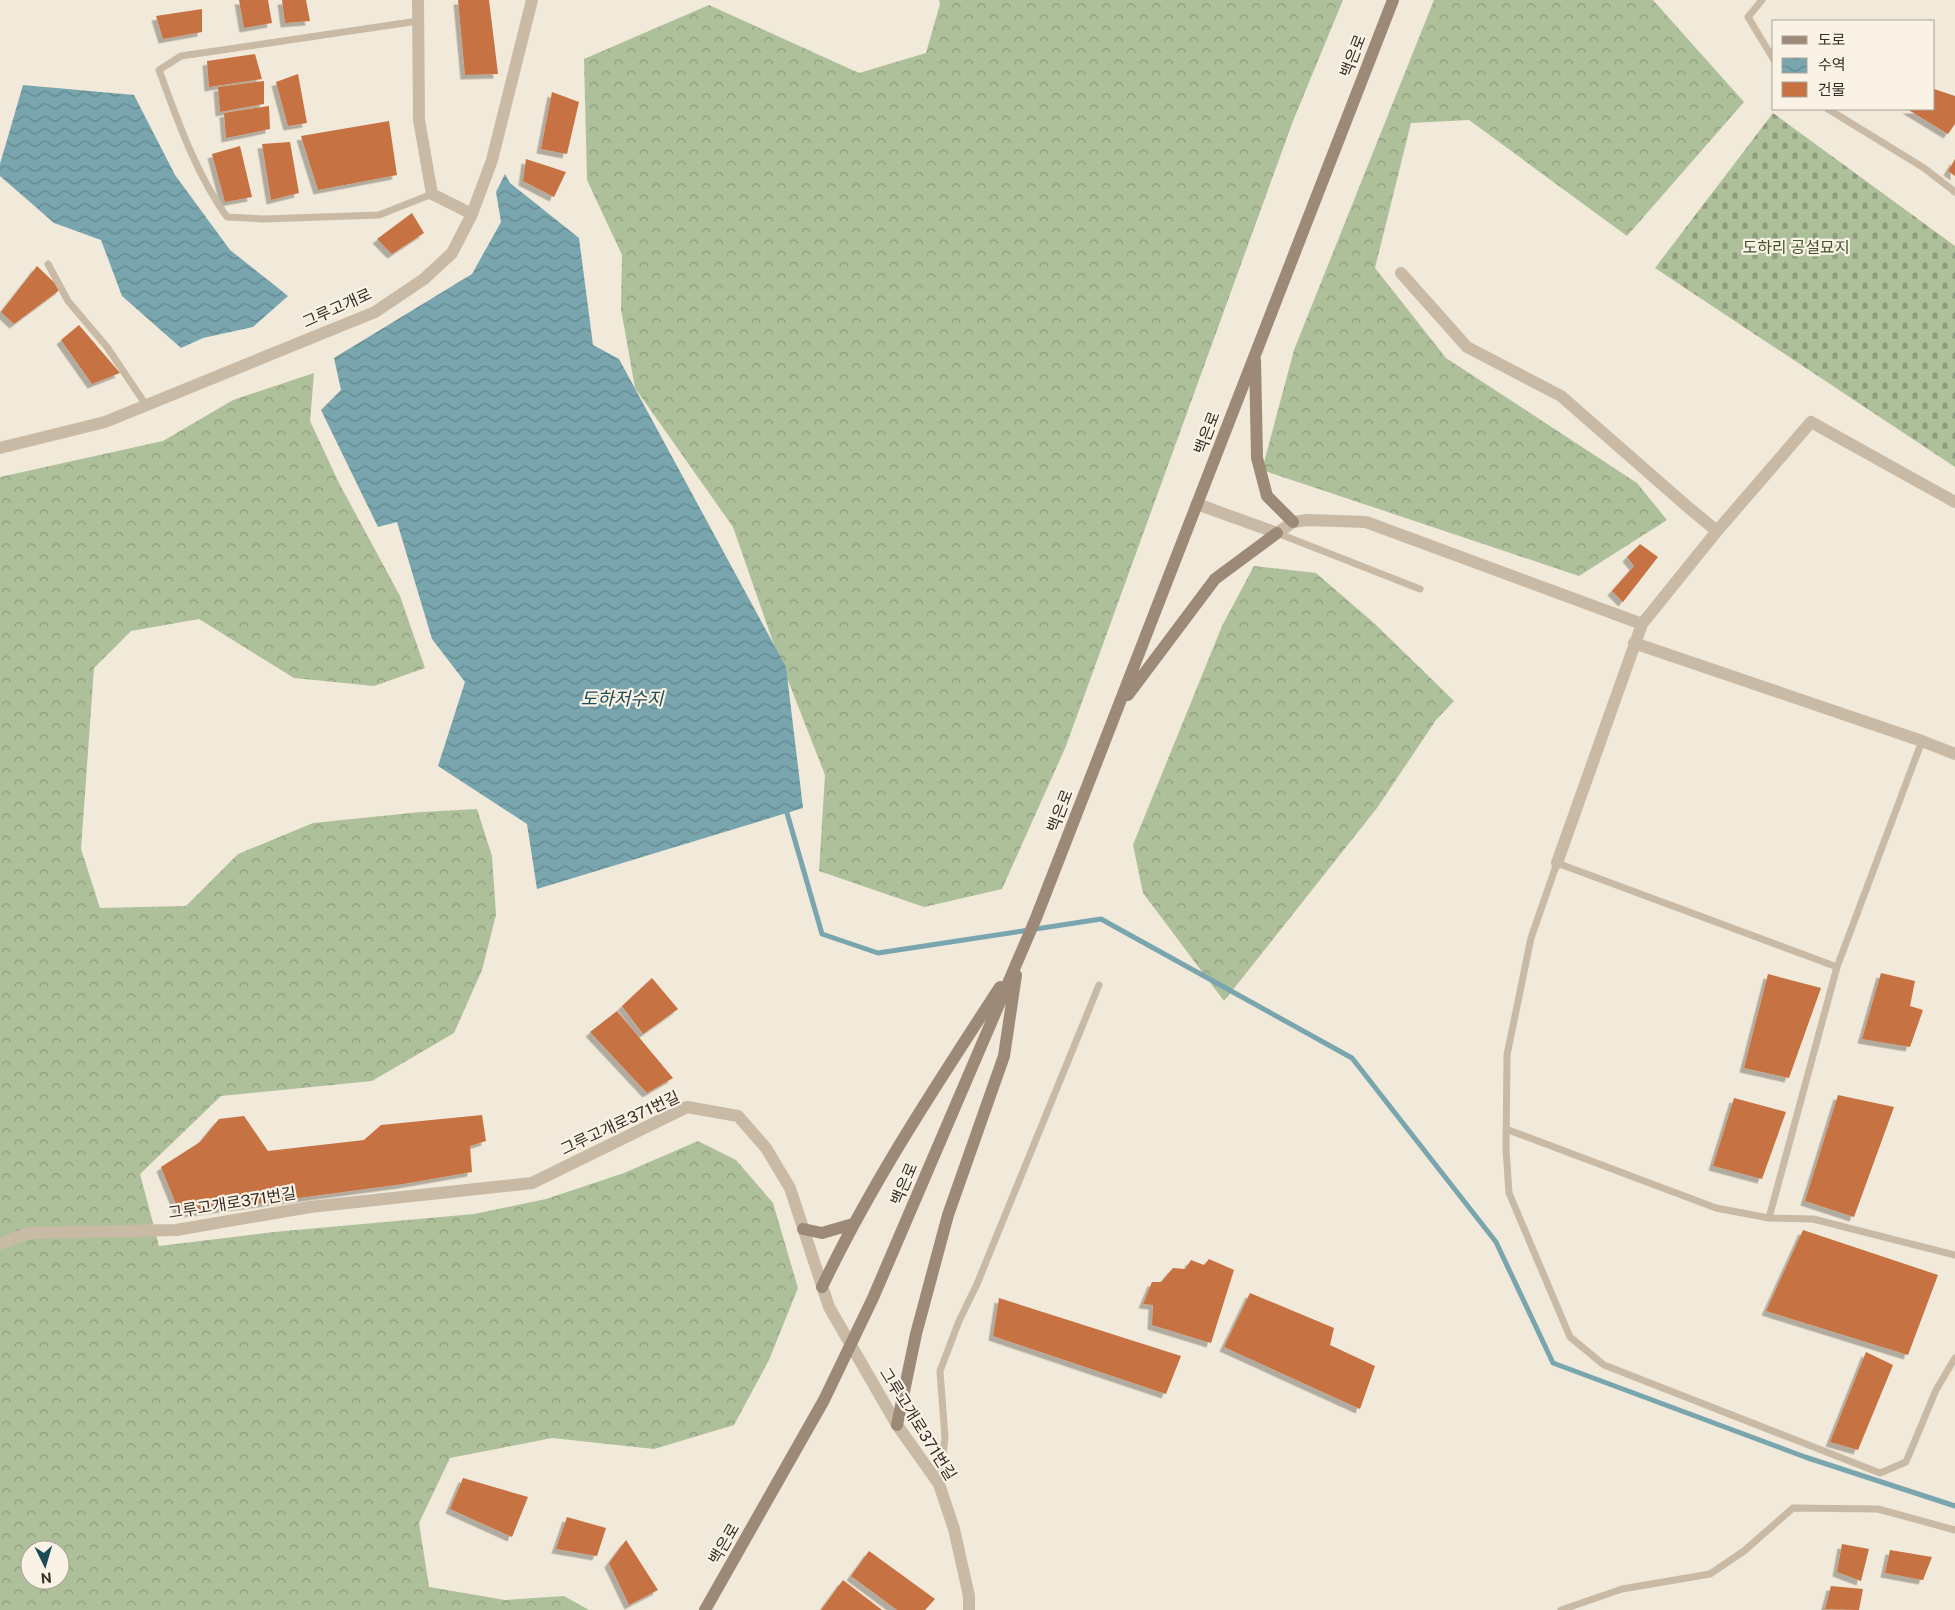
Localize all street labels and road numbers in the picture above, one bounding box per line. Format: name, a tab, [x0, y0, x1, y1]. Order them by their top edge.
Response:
street label: 백은로	[1336, 32, 1370, 80]
street label: 그루고개로	[300, 284, 375, 332]
street label: 백은로	[1190, 409, 1224, 457]
street label: 백은로	[1043, 787, 1077, 835]
street label: 그루고개로371번길	[557, 1087, 683, 1159]
street label: 백은로	[887, 1160, 921, 1208]
street label: 그루고개로371번길	[167, 1184, 297, 1222]
street label: 그루고개로371번길	[876, 1364, 960, 1484]
street label: 백은로	[705, 1520, 743, 1568]

